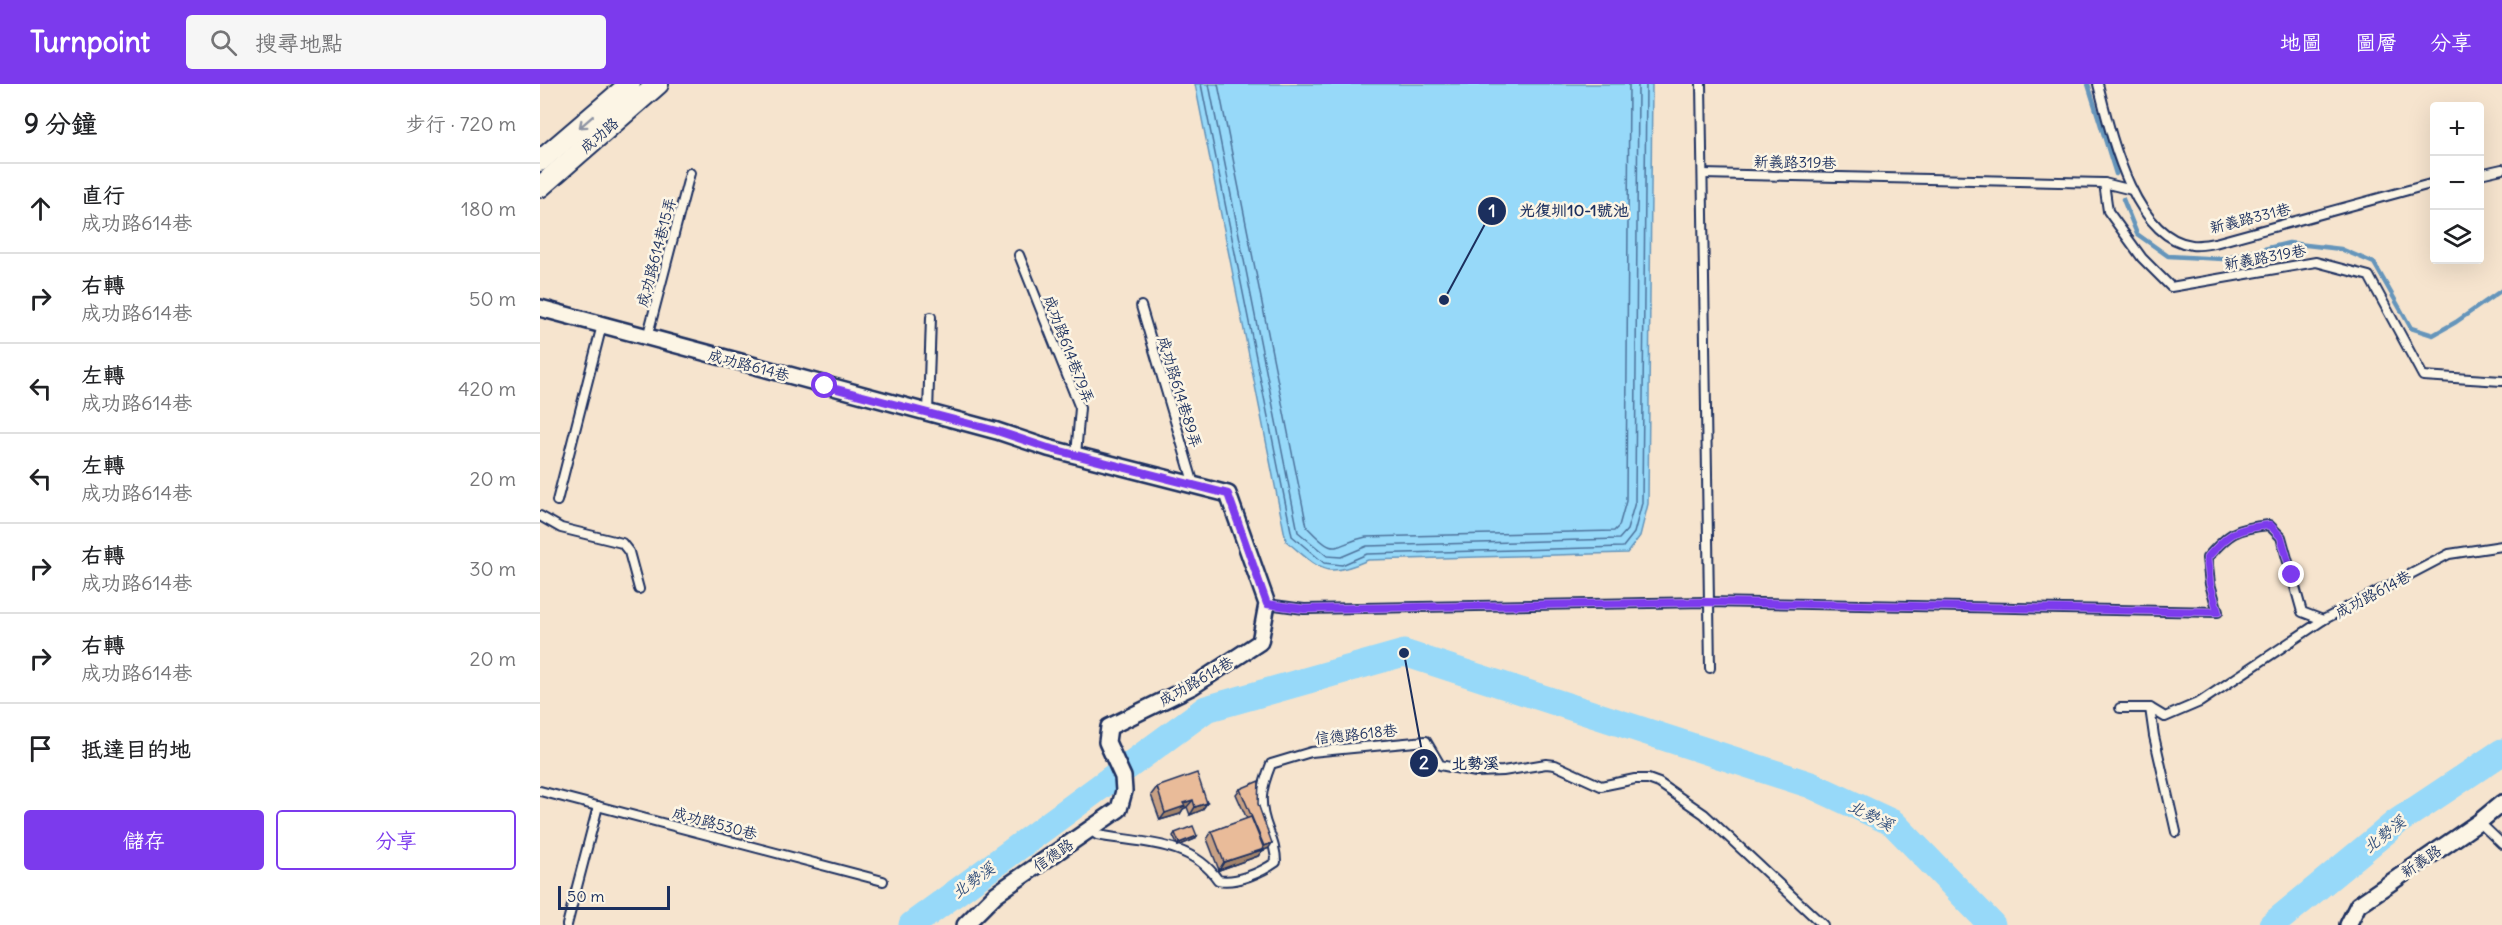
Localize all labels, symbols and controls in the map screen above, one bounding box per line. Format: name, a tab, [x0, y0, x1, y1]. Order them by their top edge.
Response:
search box	[186, 15, 606, 69]
text: Turnpoint	[30, 24, 150, 60]
icon: search	[207, 26, 240, 59]
text: 搜尋地點	[255, 29, 343, 57]
text: 地圖	[2280, 29, 2322, 56]
text: 圖層	[2355, 29, 2397, 56]
text: 分享	[2430, 29, 2472, 56]
map controls	[2430, 102, 2484, 264]
button: +	[2430, 102, 2484, 156]
text: 9 分鐘	[24, 107, 97, 140]
text: 步行 · 720 m	[406, 111, 516, 136]
street label: 成功路	[576, 113, 622, 157]
one-way arrow	[578, 115, 594, 128]
street label: 新義路319巷	[1753, 152, 1837, 172]
button: −	[2430, 156, 2484, 210]
text: 直行	[81, 181, 125, 209]
icon: ahead	[24, 192, 57, 225]
callout: 光復圳10-1號池	[1477, 194, 1641, 228]
street label: 成功路614巷15弄	[632, 195, 680, 309]
text: 180 m	[461, 196, 516, 221]
text: 1	[1488, 199, 1496, 222]
street label: 新義路331巷	[2208, 199, 2292, 237]
text: 光復圳10-1號池	[1519, 200, 1629, 220]
text: 成功路614巷	[81, 210, 192, 235]
button: layers	[2430, 210, 2484, 264]
street label: 新義路319巷	[2223, 240, 2307, 274]
text: 右轉	[81, 271, 125, 299]
icon: right	[24, 282, 57, 315]
text: 50 m	[469, 286, 516, 311]
street label: 成功路614巷79弄	[1040, 292, 1098, 406]
text: 成功路614巷	[81, 300, 192, 325]
street label: 成功路614巷89弄	[1154, 334, 1206, 450]
street label: 成功路614巷	[706, 345, 792, 385]
text: 左轉	[81, 361, 125, 389]
icon: left	[24, 372, 57, 405]
route start	[811, 372, 837, 398]
text: 420 m	[458, 376, 516, 401]
text: 成功路614巷	[81, 390, 192, 415]
text: 左轉	[81, 451, 125, 479]
icon: left	[24, 462, 57, 495]
text: 20 m	[470, 466, 516, 491]
text: 成功路614巷	[81, 480, 192, 505]
text: 右轉	[81, 541, 125, 569]
icon: right	[24, 552, 57, 585]
text: 30 m	[469, 556, 516, 581]
route end	[2278, 561, 2304, 587]
street label: 成功路614巷	[2332, 566, 2414, 622]
text: 成功路614巷	[81, 570, 192, 595]
text: 右轉	[81, 631, 125, 659]
icon: right	[24, 642, 57, 675]
text: 20 m	[470, 646, 516, 671]
street label: 成功路614巷	[1155, 652, 1237, 710]
text: 成功路614巷	[81, 660, 192, 685]
street label: 信德路618巷	[1314, 720, 1398, 748]
icon: arrive	[24, 732, 57, 765]
text: 抵達目的地	[81, 735, 191, 763]
callout: 北勢溪	[1409, 746, 1511, 780]
text: 2	[1419, 751, 1429, 774]
text: 北勢溪	[1451, 753, 1499, 773]
water label: 北勢溪	[1845, 795, 1898, 835]
street label: 成功路530巷	[671, 803, 759, 843]
button: 儲存	[24, 810, 264, 870]
button: 分享	[276, 810, 516, 870]
water label: 北勢溪	[2359, 811, 2410, 857]
street label: 信德路	[1029, 835, 1077, 875]
street label: 新義路	[2397, 841, 2445, 881]
water label: 北勢溪	[948, 857, 999, 902]
scale bar	[558, 883, 670, 910]
text: 50 m	[567, 886, 605, 906]

